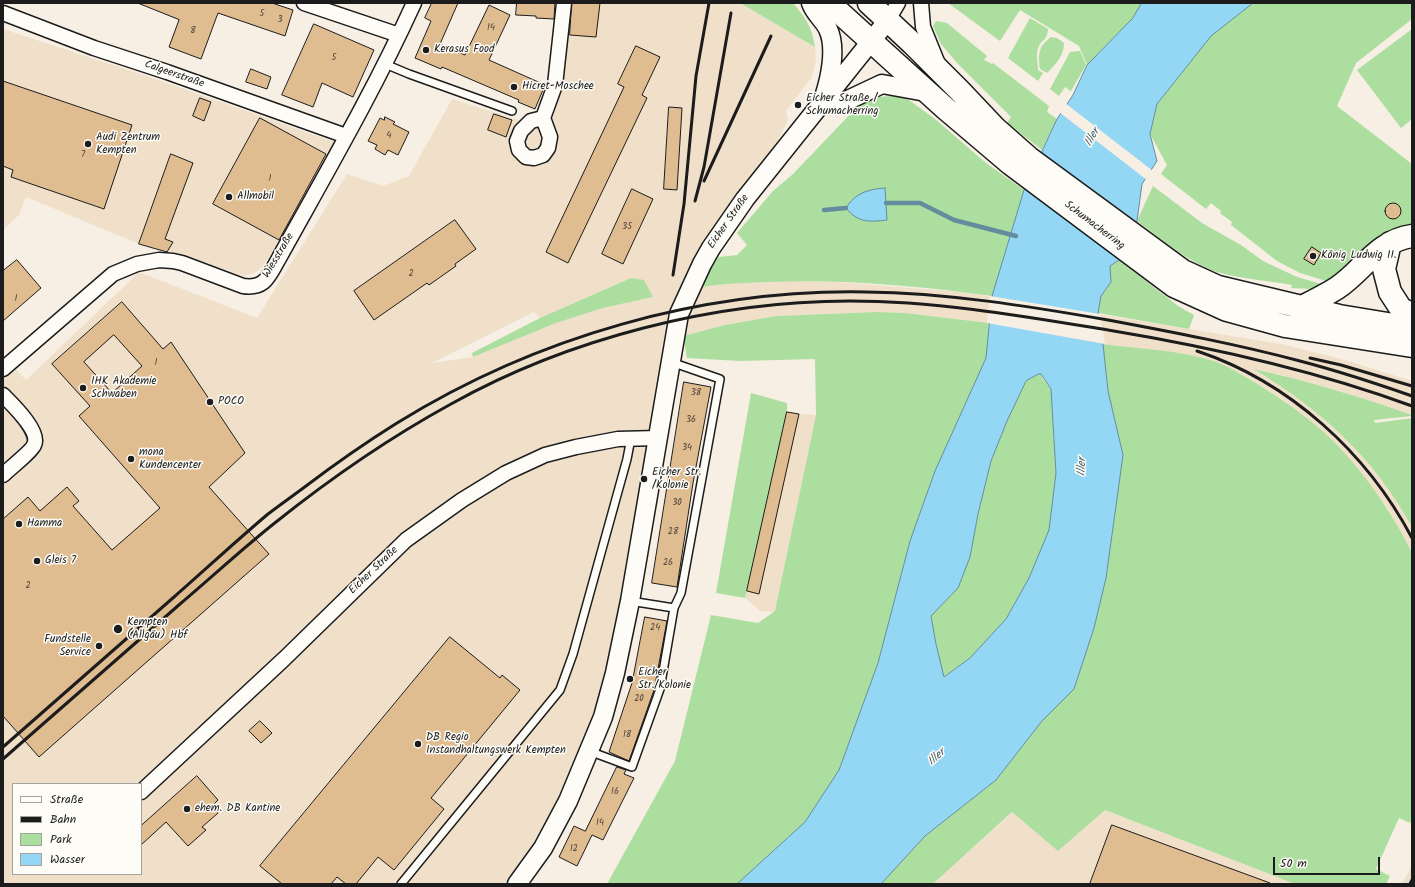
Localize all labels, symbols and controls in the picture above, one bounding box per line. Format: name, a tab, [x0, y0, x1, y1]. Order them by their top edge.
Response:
house number: 5	[260, 9, 264, 19]
house number: 3	[277, 15, 283, 25]
house number: 14	[487, 23, 495, 33]
house number: 8	[190, 26, 196, 36]
place label: Kerasus Food	[434, 43, 495, 57]
marker: Kerasus Food	[421, 45, 431, 55]
house number: 5	[332, 53, 336, 63]
street label: Calgeerstraße	[142, 59, 206, 91]
place label: Hicret-Moschee	[522, 80, 594, 94]
marker: Hicret-Moschee	[509, 82, 519, 92]
place label: Eicher Straße / Schumacherring	[806, 92, 879, 118]
marker: Eicher Straße / Schumacherring	[793, 100, 803, 110]
water label: Iller	[1082, 126, 1104, 150]
place label: Audi Zentrum Kempten	[96, 131, 160, 157]
house number: 4	[387, 131, 391, 141]
marker: Audi Zentrum Kempten	[83, 139, 93, 149]
house number: 7	[81, 150, 85, 160]
house number: 1	[269, 174, 271, 184]
place label: Allmobil	[237, 190, 274, 204]
marker: Allmobil	[224, 192, 234, 202]
street label: Eicher Straße	[705, 192, 753, 252]
street label: Schumacherring	[1061, 199, 1127, 253]
house number: 35	[622, 222, 632, 232]
street label: Wiesstraße	[260, 231, 298, 281]
place label: König Ludwig II.	[1321, 249, 1396, 263]
marker: König Ludwig II.	[1308, 251, 1318, 261]
house number: 2	[408, 269, 414, 279]
house number: 1	[15, 294, 17, 304]
house number: 1	[155, 358, 157, 368]
place label: IHK Akademie Schwaben	[91, 375, 156, 401]
marker: IHK Akademie Schwaben	[78, 383, 88, 393]
house number: 38	[691, 388, 701, 398]
place label: POCO	[218, 395, 244, 409]
marker: POCO	[205, 397, 215, 407]
house number: 36	[686, 415, 696, 425]
house number: 34	[682, 443, 692, 453]
place label: mona Kundencenter	[139, 446, 202, 472]
marker: mona Kundencenter	[126, 454, 136, 464]
water label: Iller	[1076, 457, 1090, 477]
place label: Eicher Str. /Kolonie	[652, 466, 701, 492]
marker: Eicher Str. /Kolonie	[639, 474, 649, 484]
house number: 30	[672, 498, 682, 508]
place label: Hamma	[27, 517, 62, 531]
marker: Hamma	[14, 519, 24, 529]
house number: 28	[668, 527, 678, 537]
street label: Eicher Straße	[347, 544, 401, 598]
place label: Gleis 7	[45, 554, 76, 568]
marker: Gleis 7	[32, 556, 42, 566]
house number: 26	[663, 558, 673, 568]
house number: 2	[25, 581, 31, 591]
place label: Kempten (Allgäu) Hbf	[127, 616, 187, 642]
marker: Kempten (Allgäu) Hbf	[112, 623, 124, 635]
house number: 24	[650, 623, 660, 633]
place label: Fundstelle Service	[44, 633, 91, 659]
marker: Fundstelle Service	[94, 641, 104, 651]
place label: Eicher Str./Kolonie	[638, 666, 691, 692]
marker: Eicher Str./Kolonie	[625, 674, 635, 684]
house number: 20	[634, 694, 644, 704]
house number: 18	[623, 730, 631, 740]
place label: DB Regio Instandhaltungswerk Kempten	[426, 731, 566, 757]
marker: DB Regio Instandhaltungswerk Kempten	[413, 739, 423, 749]
water label: Iller	[925, 746, 949, 770]
legend	[12, 783, 142, 875]
house number: 16	[611, 787, 619, 797]
text: Straße	[50, 790, 83, 809]
place label: ehem. DB Kantine	[195, 802, 280, 816]
marker: ehem. DB Kantine	[182, 804, 192, 814]
text: Bahn	[50, 810, 76, 829]
house number: 14	[596, 818, 604, 828]
text: Park	[50, 830, 72, 849]
house number: 12	[570, 844, 578, 854]
scale bar	[1275, 849, 1382, 875]
text: Wasser	[50, 850, 85, 869]
text: 50 m	[1280, 854, 1307, 873]

